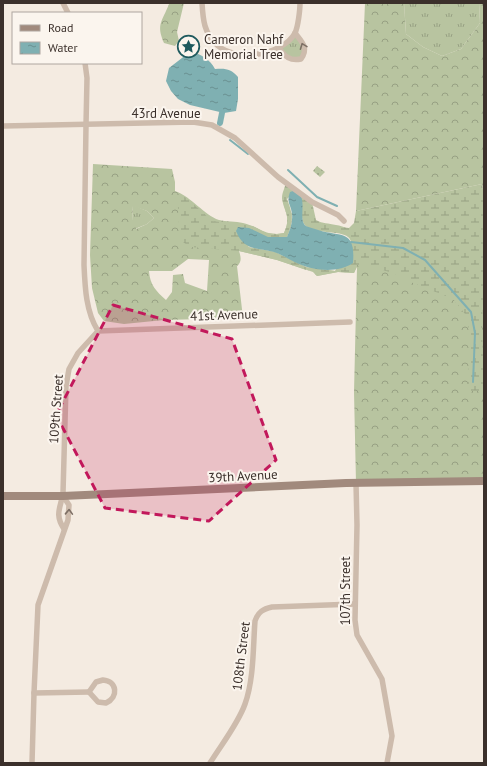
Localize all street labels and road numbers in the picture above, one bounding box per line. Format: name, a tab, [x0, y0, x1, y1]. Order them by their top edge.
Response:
street label: 43rd Avenue	[131, 105, 201, 122]
street label: 41st Avenue	[190, 305, 258, 325]
street label: 109th Street	[45, 373, 67, 444]
street label: 39th Avenue	[208, 466, 278, 486]
street label: 107th Street	[337, 556, 354, 626]
street label: 108th Street	[228, 620, 254, 692]

